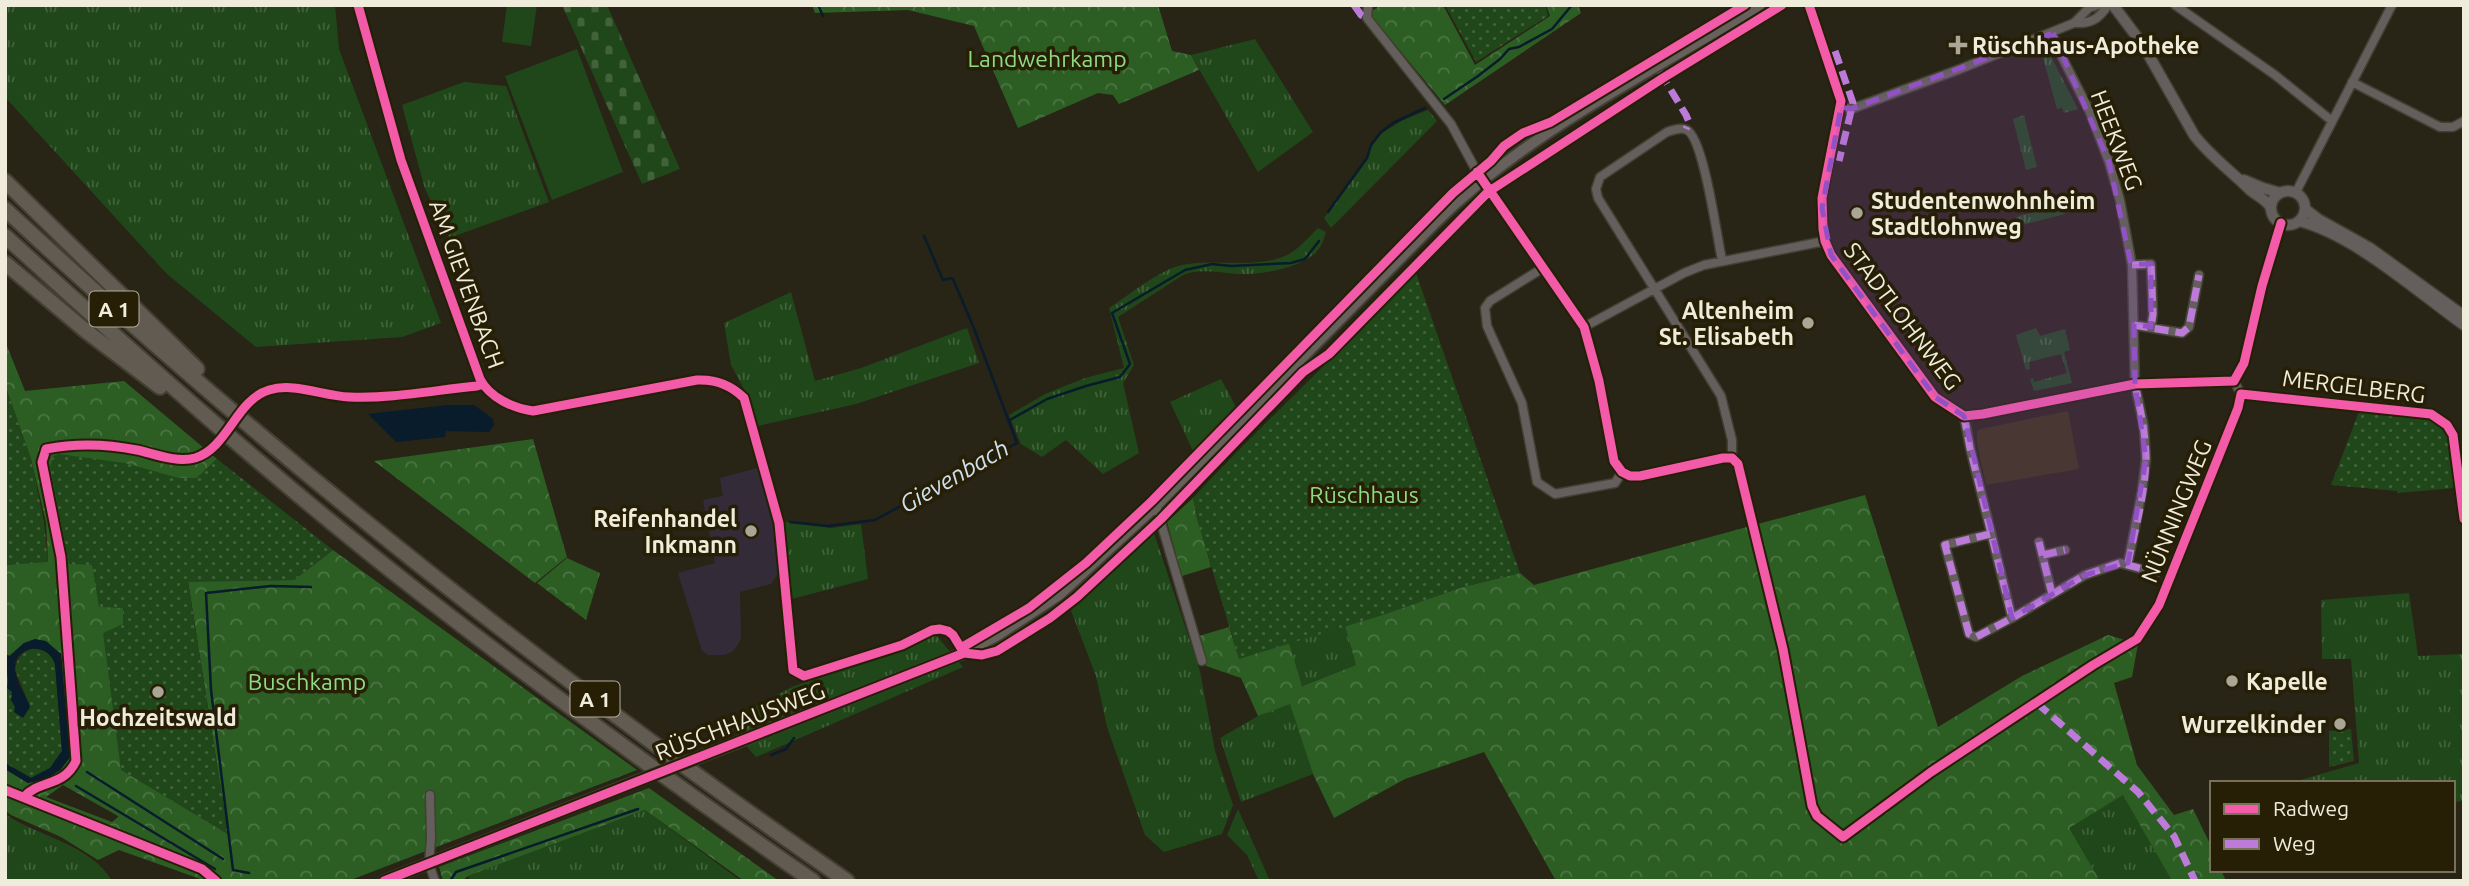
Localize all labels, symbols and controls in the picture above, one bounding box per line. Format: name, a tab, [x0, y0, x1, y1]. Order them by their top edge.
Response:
place label: Rüschhaus-Apotheke	[1972, 33, 2200, 58]
marker: Rüschhaus-Apotheke	[1950, 37, 1966, 53]
park label: Landwehrkamp	[967, 46, 1127, 71]
street label: HEEKWEG	[2086, 86, 2148, 194]
place label: Studentenwohnheim Stadtlohnweg	[1871, 188, 2095, 239]
street label: AM GIEVENBACH	[425, 196, 509, 372]
marker: Studentenwohnheim Stadtlohnweg	[1849, 205, 1865, 221]
street label: STADTLOHNWEG	[1840, 238, 1966, 394]
road number: A 1	[90, 292, 138, 326]
place label: Altenheim St. Elisabeth	[1659, 298, 1794, 349]
marker: Altenheim St. Elisabeth	[1800, 315, 1816, 331]
street label: MERGELBERG	[2281, 365, 2427, 407]
water label: Gievenbach	[895, 434, 1013, 518]
street label: NÜNNINGWEG	[2136, 436, 2216, 586]
park label: Rüschhaus	[1309, 482, 1419, 507]
place label: Reifenhandel Inkmann	[593, 506, 737, 557]
marker: Reifenhandel Inkmann	[743, 523, 759, 539]
park label: Buschkamp	[248, 669, 366, 694]
place label: Kapelle	[2246, 669, 2328, 694]
marker: Kapelle	[2224, 673, 2240, 689]
street label: RÜSCHHAUSWEG	[652, 677, 828, 765]
road number: A 1	[570, 682, 620, 716]
marker: Hochzeitswald	[150, 684, 166, 700]
place label: Hochzeitswald	[79, 705, 237, 730]
place label: Wurzelkinder	[2181, 712, 2327, 737]
marker: Wurzelkinder	[2332, 716, 2348, 732]
legend	[2210, 781, 2455, 872]
text: Radweg	[2273, 796, 2349, 820]
text: Weg	[2273, 831, 2316, 855]

